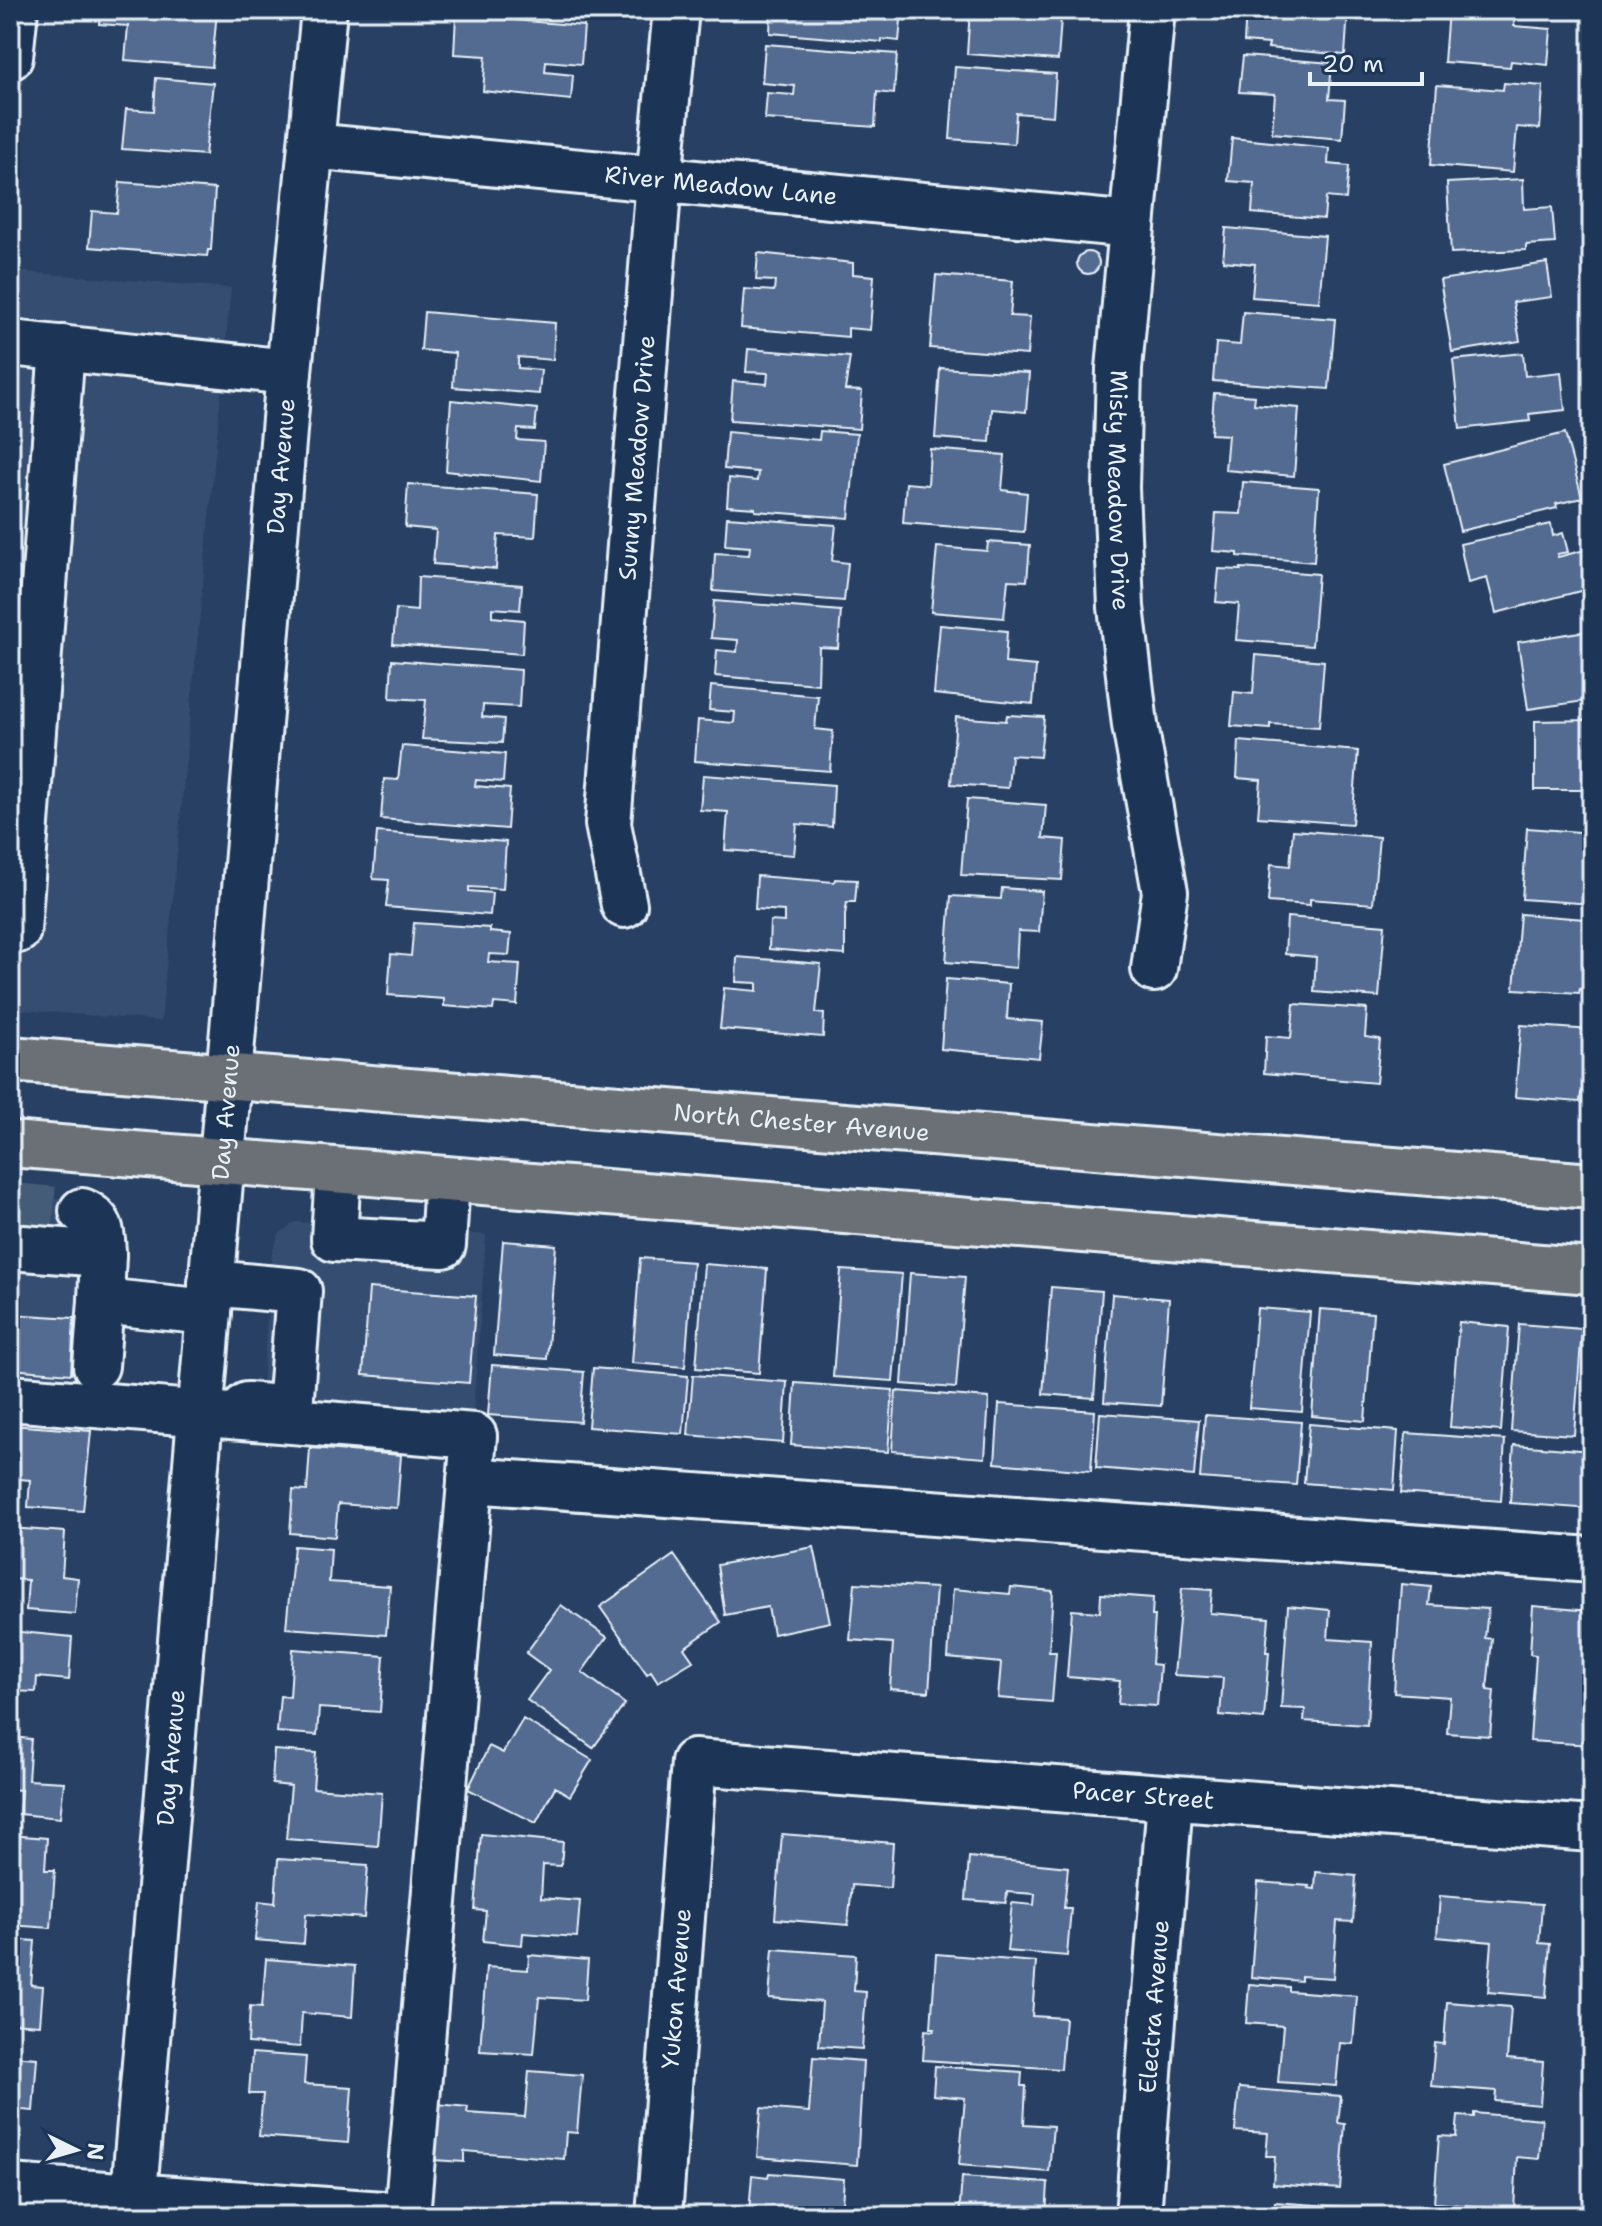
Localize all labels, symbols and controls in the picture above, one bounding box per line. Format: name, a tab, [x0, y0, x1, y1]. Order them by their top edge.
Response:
scale bar	[1310, 36, 1422, 86]
text: 20 m	[1322, 48, 1384, 80]
street label: River Meadow Lane	[603, 158, 839, 213]
street label: Sunny Meadow Drive	[611, 334, 663, 582]
street label: Misty Meadow Drive	[1100, 370, 1137, 612]
street label: Day Avenue	[259, 397, 303, 536]
street label: Day Avenue	[204, 1043, 248, 1181]
street label: North Chester Avenue	[672, 1096, 931, 1149]
street label: Day Avenue	[149, 1688, 193, 1827]
street label: Pacer Street	[1071, 1774, 1216, 1817]
street label: Yukon Avenue	[654, 1907, 699, 2070]
street label: Electra Avenue	[1131, 1919, 1177, 2095]
north arrow	[36, 2110, 116, 2190]
text: N	[80, 2142, 111, 2162]

